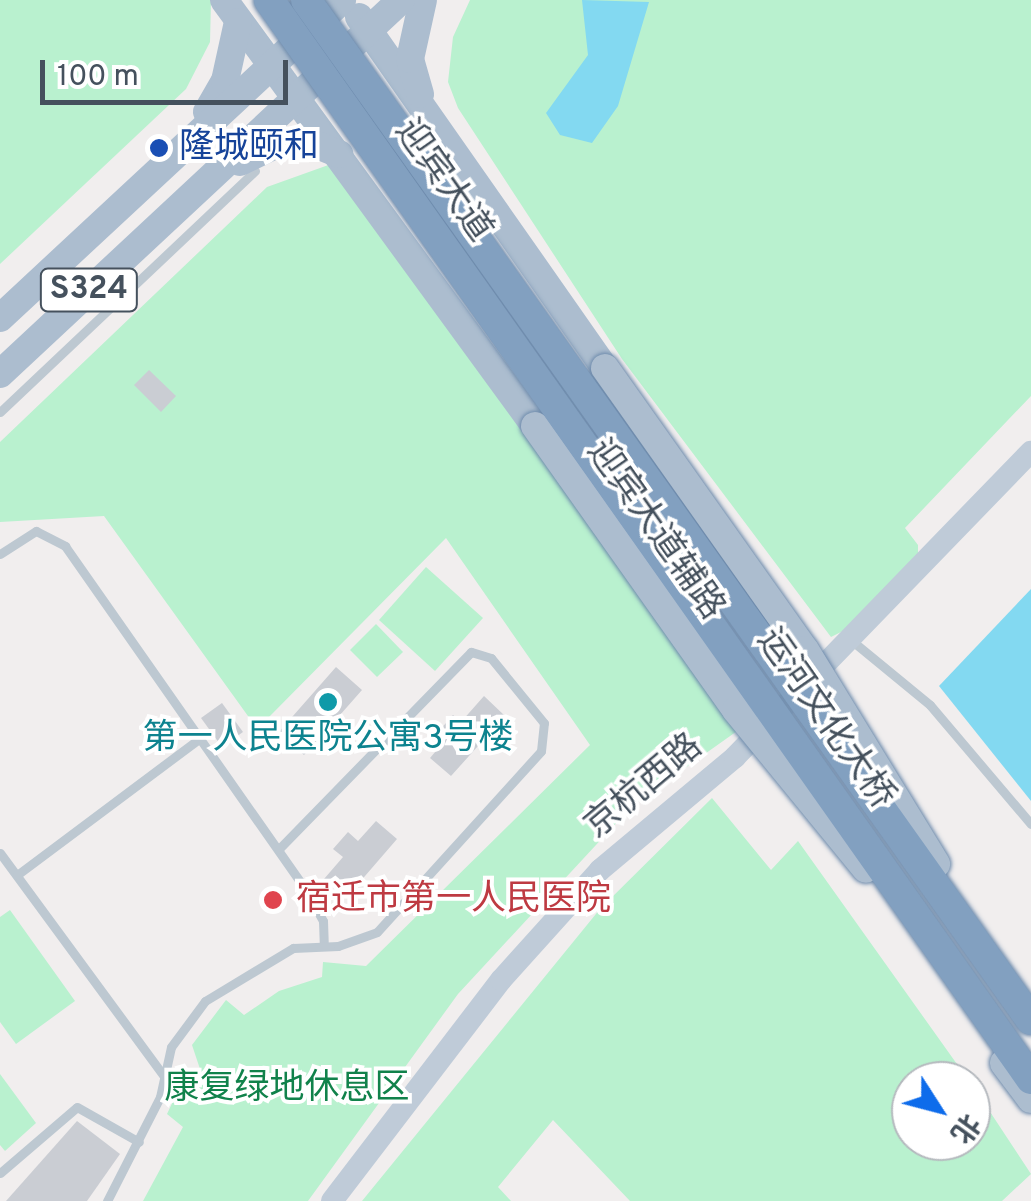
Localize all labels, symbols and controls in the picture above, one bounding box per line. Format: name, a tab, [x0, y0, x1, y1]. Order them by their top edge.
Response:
scale bar	[45, 40, 292, 102]
text: 100 m	[57, 59, 139, 96]
street label: 迎宾大道	[386, 112, 500, 250]
place label: 隆城颐和	[179, 127, 319, 169]
marker: 隆城颐和	[148, 137, 170, 159]
road number: S324	[39, 263, 139, 317]
street label: 迎宾大道辅路	[578, 432, 732, 628]
street label: 运河文化大桥	[748, 621, 902, 817]
marker: 第一人民医院公寓3号楼	[317, 691, 339, 713]
place label: 第一人民医院公寓3号楼	[142, 718, 514, 760]
street label: 京杭西路	[577, 726, 711, 848]
place label: 宿迁市第一人民医院	[296, 879, 611, 921]
marker: 宿迁市第一人民医院	[260, 887, 286, 913]
north arrow	[891, 1061, 991, 1161]
park label: 康复绿地休息区	[165, 1068, 409, 1110]
text: 北	[941, 1106, 986, 1149]

